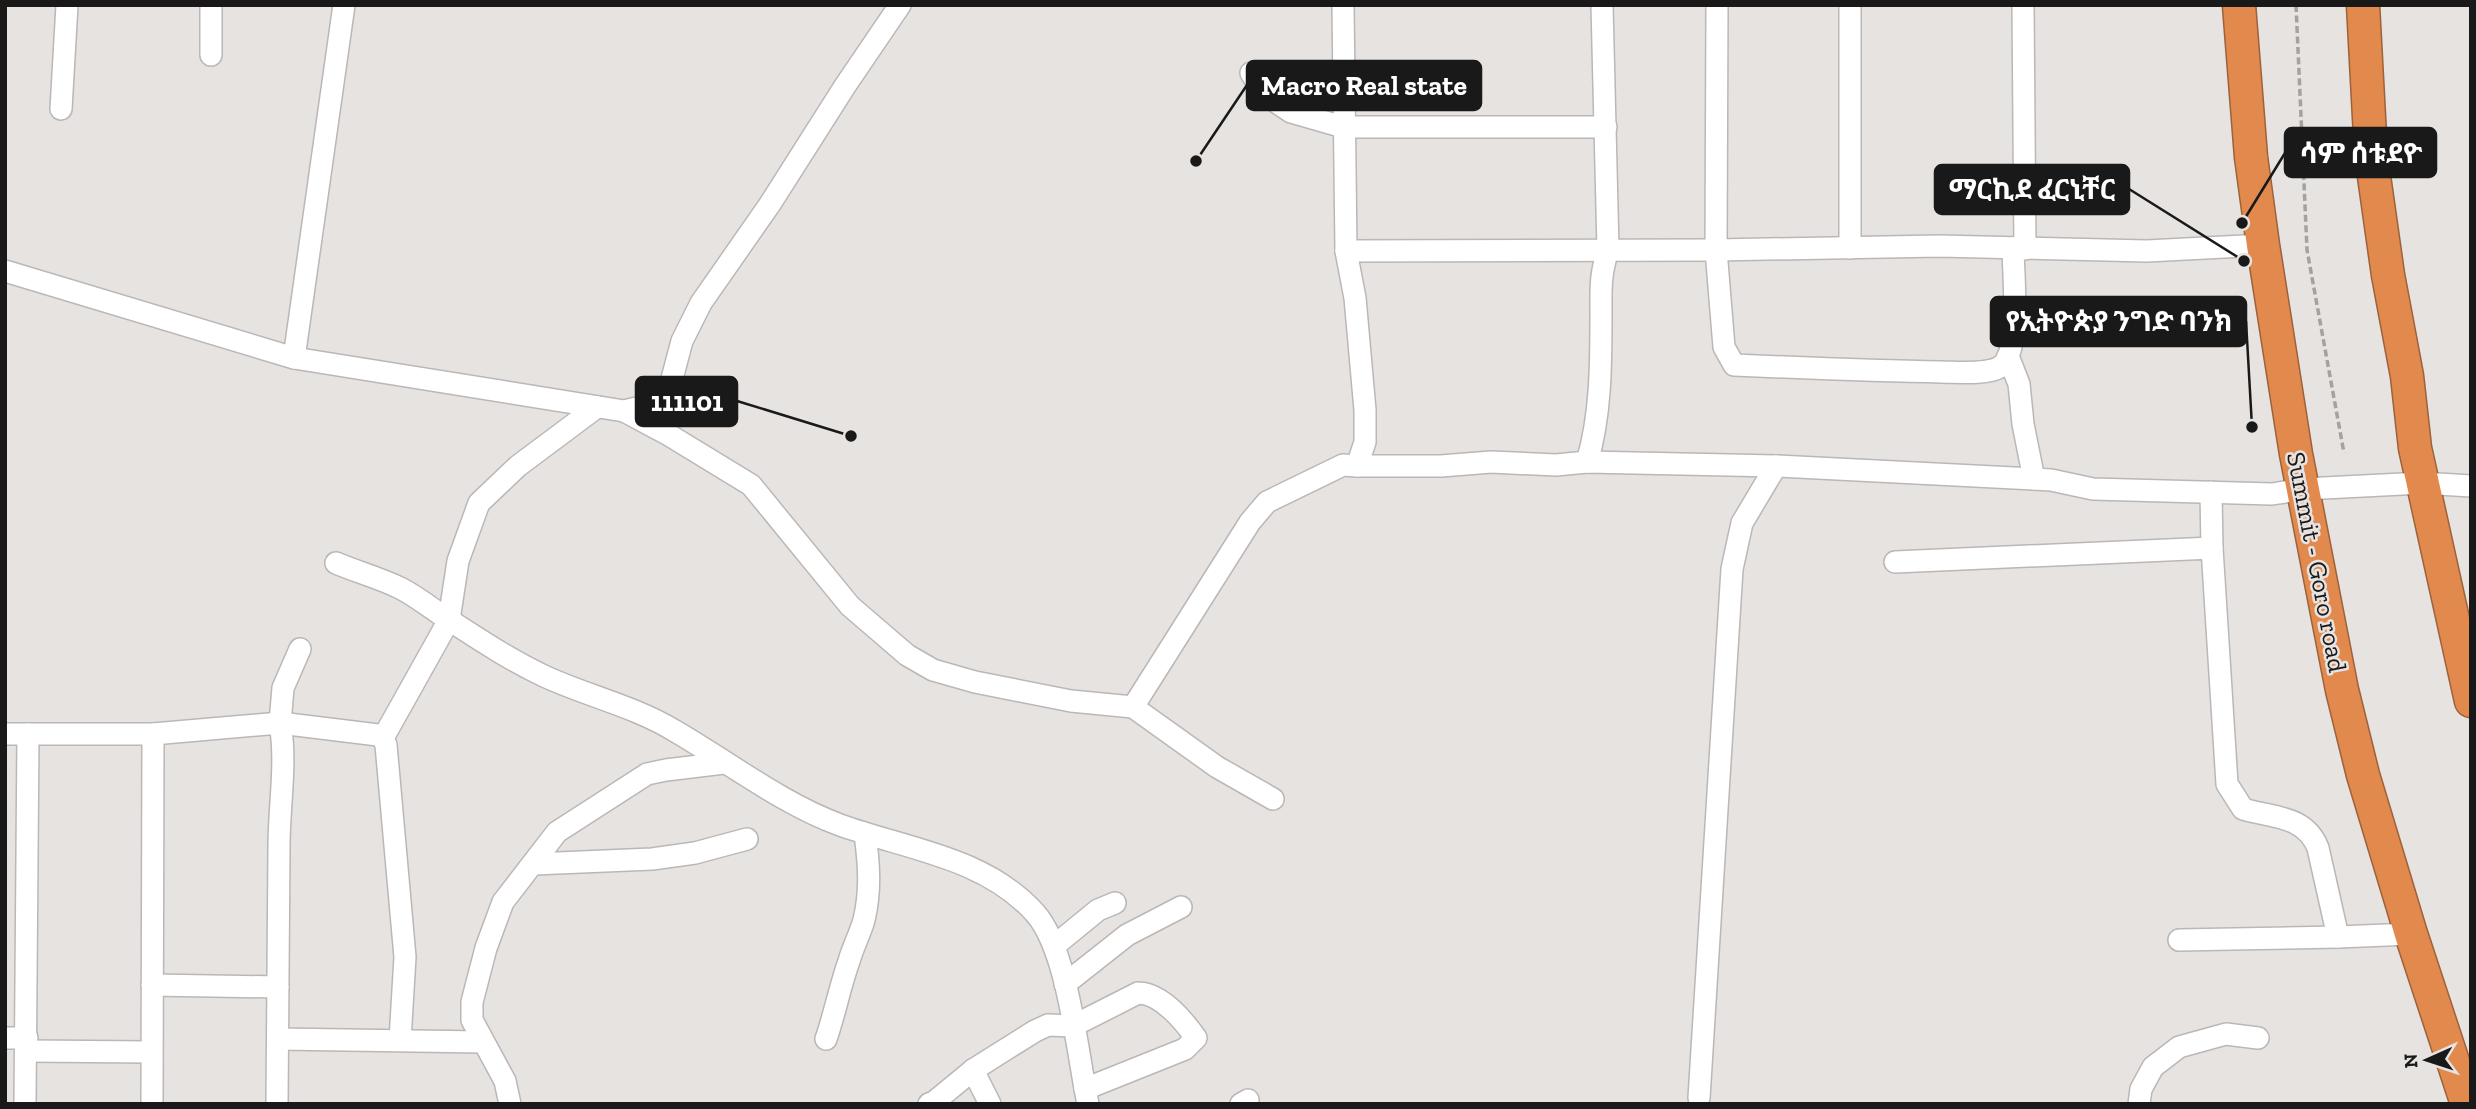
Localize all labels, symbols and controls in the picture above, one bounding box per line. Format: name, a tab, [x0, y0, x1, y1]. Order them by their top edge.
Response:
callout: Macro Real state	[1247, 61, 1481, 110]
text: Macro Real state	[1261, 69, 1467, 102]
callout: ሳም ሰቱደዮ	[2285, 128, 2436, 177]
text: ሳም ሰቱደዮ	[2299, 137, 2423, 170]
callout: ማርኪደ ፈርኒቸር	[1935, 165, 2129, 214]
text: ማርኪደ ፈርኒቸር	[1949, 173, 2116, 206]
callout: የኢትዮጵያ ንግድ ባንክ	[1991, 297, 2246, 346]
text: የኢትዮጵያ ንግድ ባንክ	[2005, 305, 2233, 338]
callout: 111101	[636, 377, 737, 426]
text: 111101	[651, 385, 723, 418]
street label: Summit - Goro road	[2280, 449, 2354, 675]
north arrow	[2392, 1025, 2462, 1095]
text: N	[2399, 1053, 2422, 1069]

